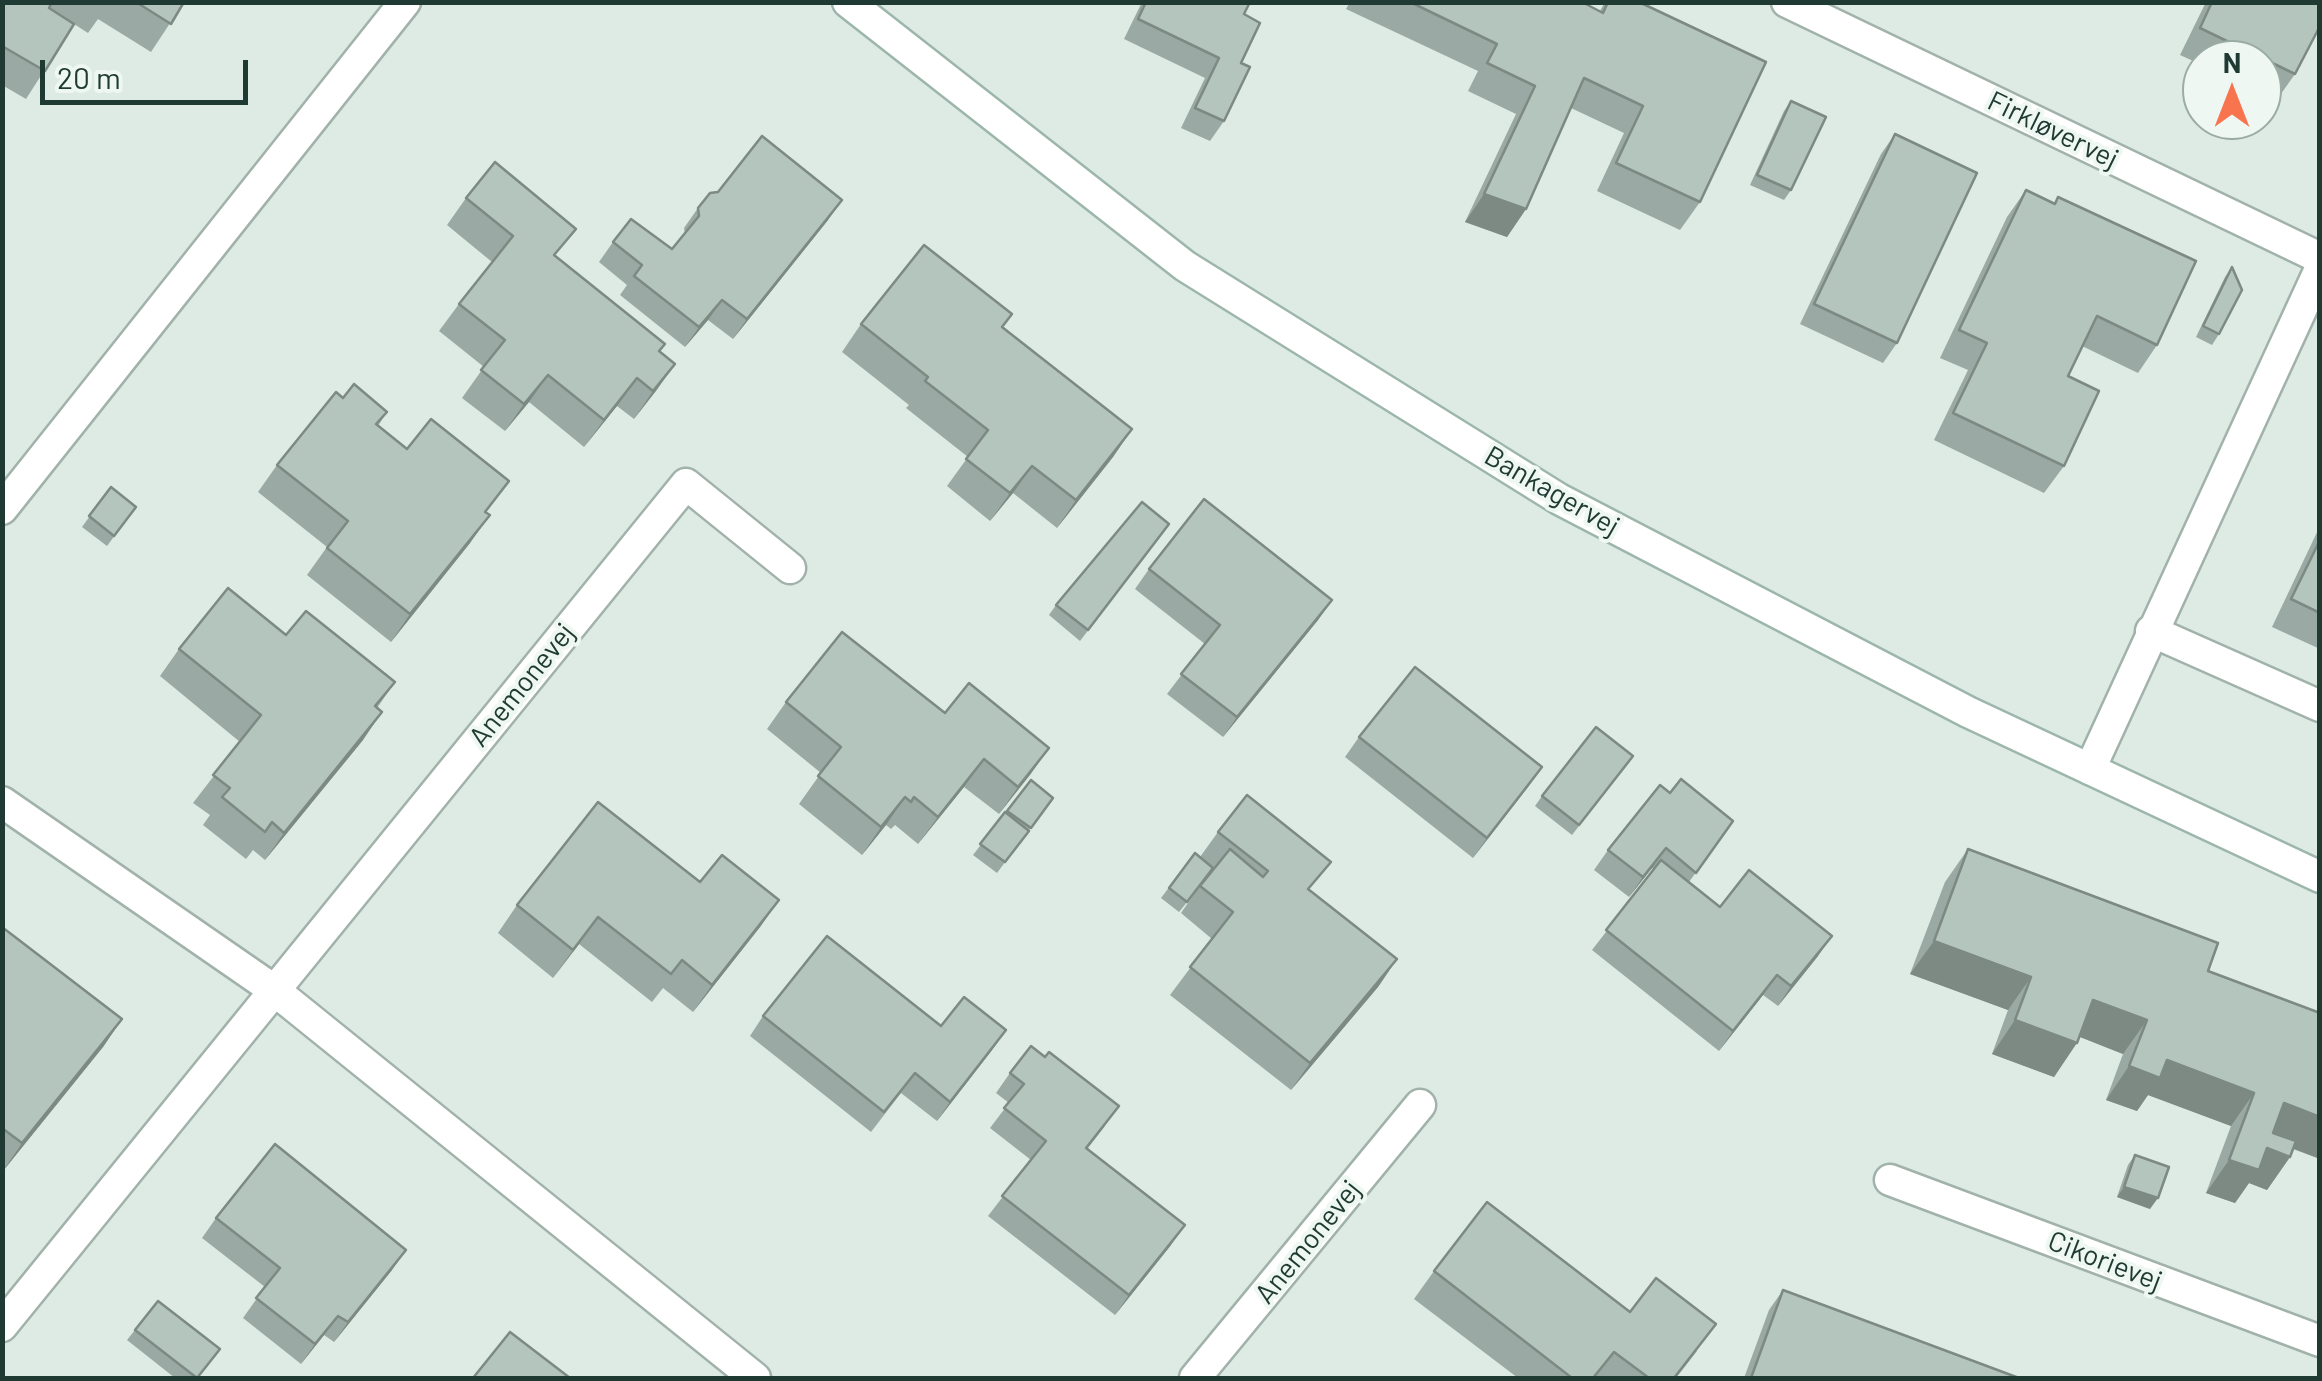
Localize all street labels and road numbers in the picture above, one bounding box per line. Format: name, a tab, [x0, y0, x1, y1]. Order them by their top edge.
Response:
street label: Firkløvervej	[1982, 84, 2124, 176]
street label: Bankagervej	[1479, 439, 1625, 543]
street label: Anemonevej	[462, 616, 582, 754]
street label: Anemonevej	[1248, 1173, 1368, 1311]
street label: Cikorievej	[2043, 1224, 2167, 1298]

